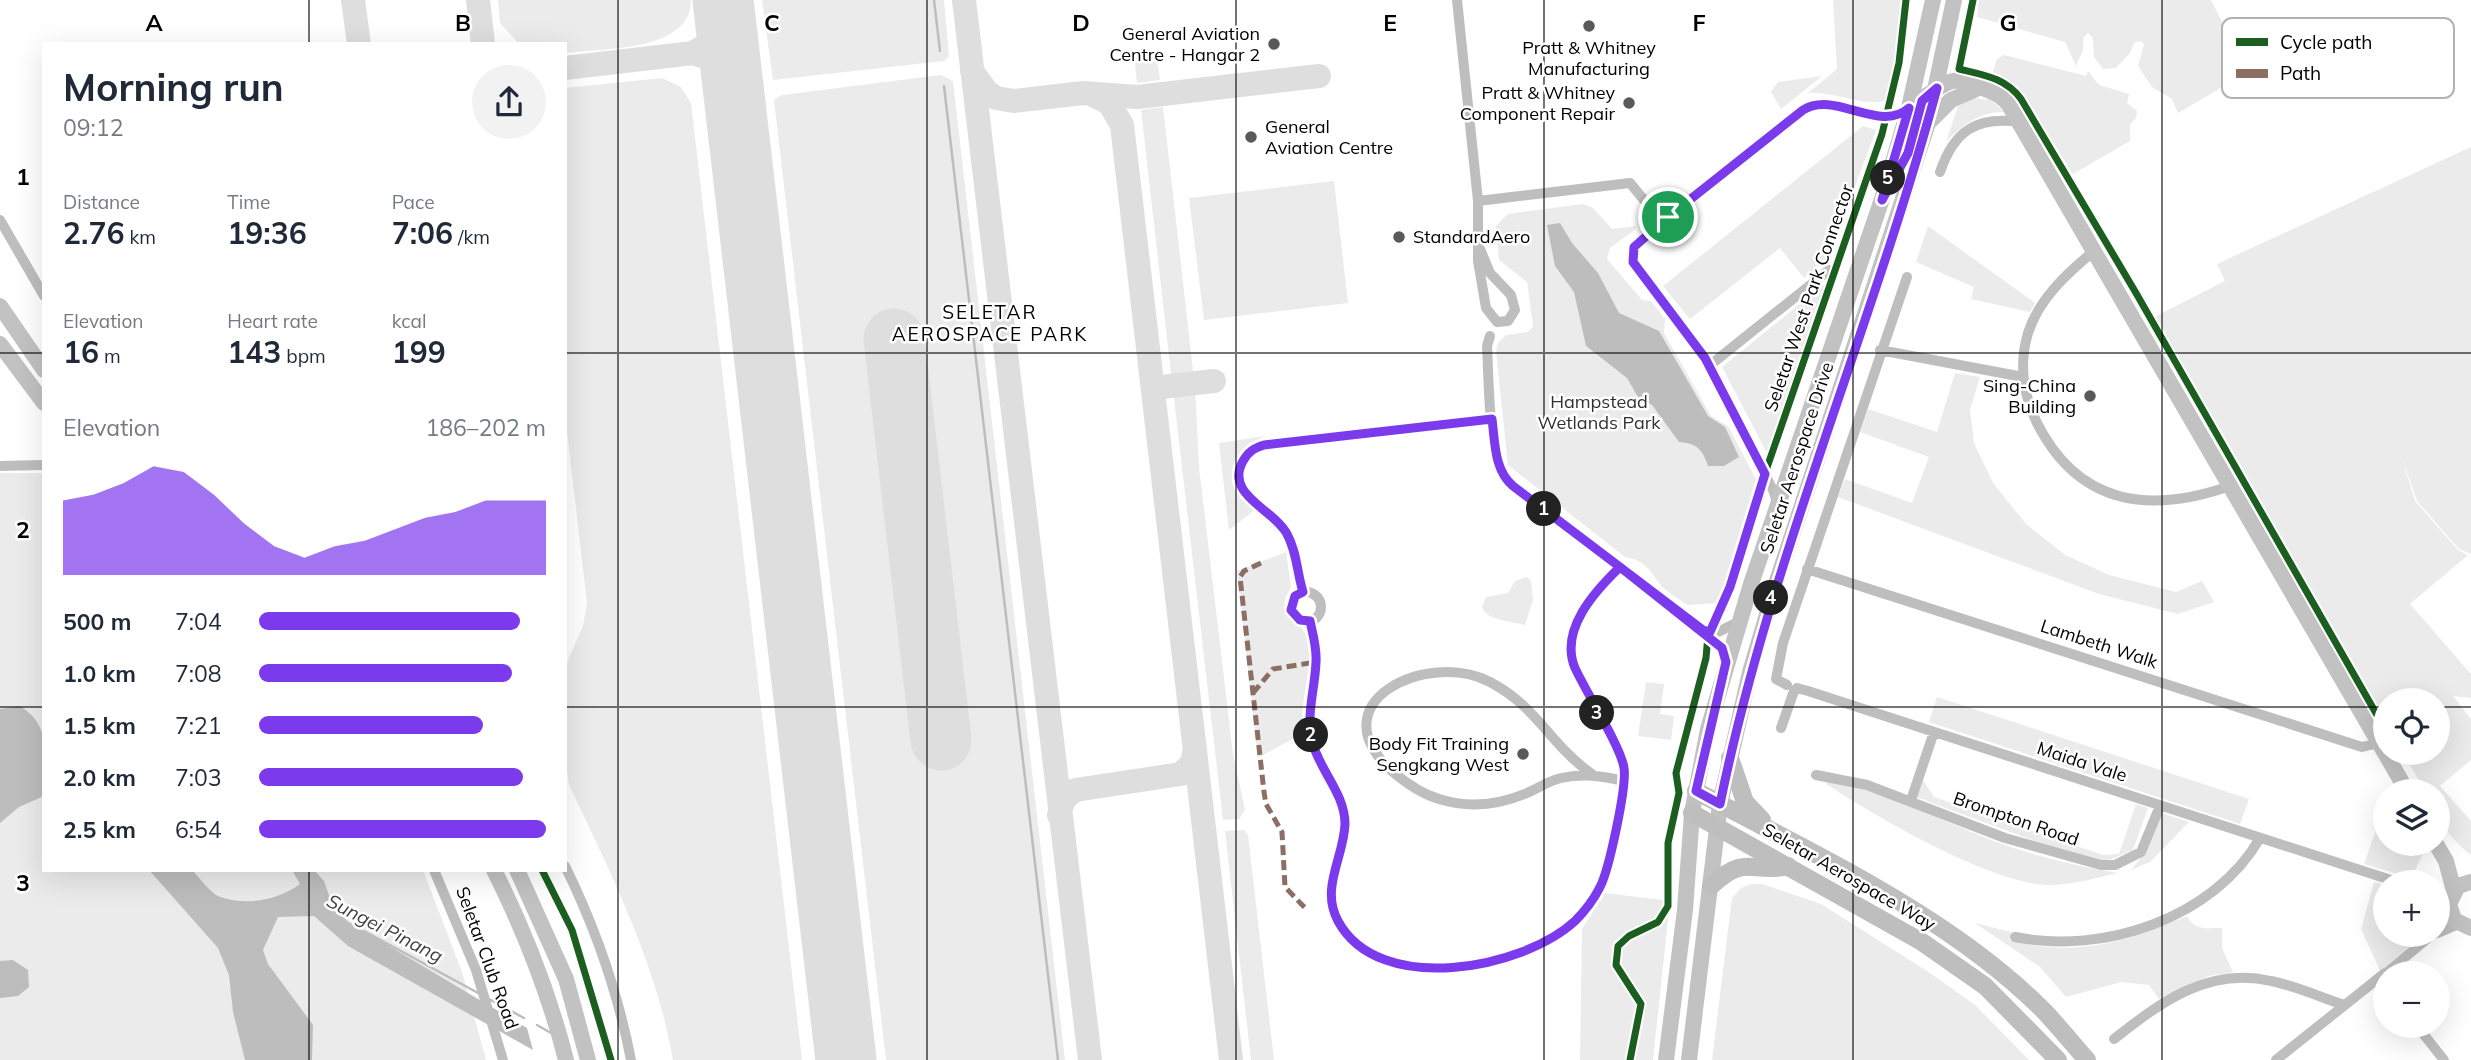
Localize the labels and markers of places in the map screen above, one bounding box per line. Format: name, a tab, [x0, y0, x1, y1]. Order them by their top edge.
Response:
marker: Pratt & Whitney Manufacturing	[1581, 18, 1597, 34]
place label: General Aviation Centre - Hangar 2	[1110, 22, 1260, 66]
marker: General Aviation Centre - Hangar 2	[1266, 36, 1282, 52]
place label: Pratt & Whitney Manufacturing	[1522, 36, 1656, 80]
place label: Pratt & Whitney Component Repair	[1460, 81, 1615, 125]
marker: Pratt & Whitney Component Repair	[1621, 95, 1637, 111]
place label: General Aviation Centre	[1265, 115, 1393, 159]
marker: General Aviation Centre	[1243, 129, 1259, 145]
pin: 5	[1870, 160, 1906, 196]
pin	[1638, 187, 1698, 247]
place label: StandardAero	[1413, 225, 1530, 248]
marker: StandardAero	[1391, 229, 1407, 245]
place label: Sing-China Building	[1983, 374, 2076, 418]
marker: Sing-China Building	[2082, 388, 2098, 404]
pin: 1	[1526, 491, 1562, 526]
pin: 4	[1754, 580, 1788, 616]
pin: 3	[1580, 696, 1614, 730]
pin: 2	[1294, 718, 1328, 752]
place label: Body Fit Training Sengkang West	[1369, 732, 1509, 776]
marker: Body Fit Training Sengkang West	[1515, 746, 1531, 762]

